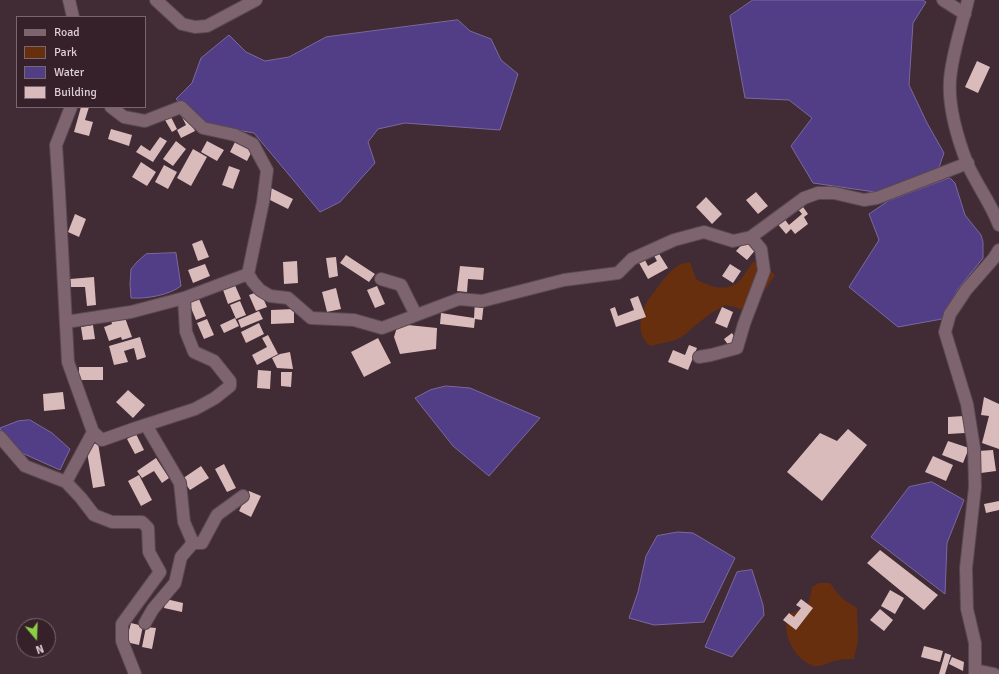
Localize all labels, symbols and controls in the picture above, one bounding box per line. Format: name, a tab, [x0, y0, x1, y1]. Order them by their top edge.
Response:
legend	[16, 16, 146, 108]
text: Road	[54, 25, 80, 40]
text: Park	[54, 45, 77, 60]
text: Water	[54, 65, 84, 80]
text: Building	[54, 85, 97, 100]
north arrow	[16, 618, 56, 658]
text: N	[34, 641, 45, 656]

